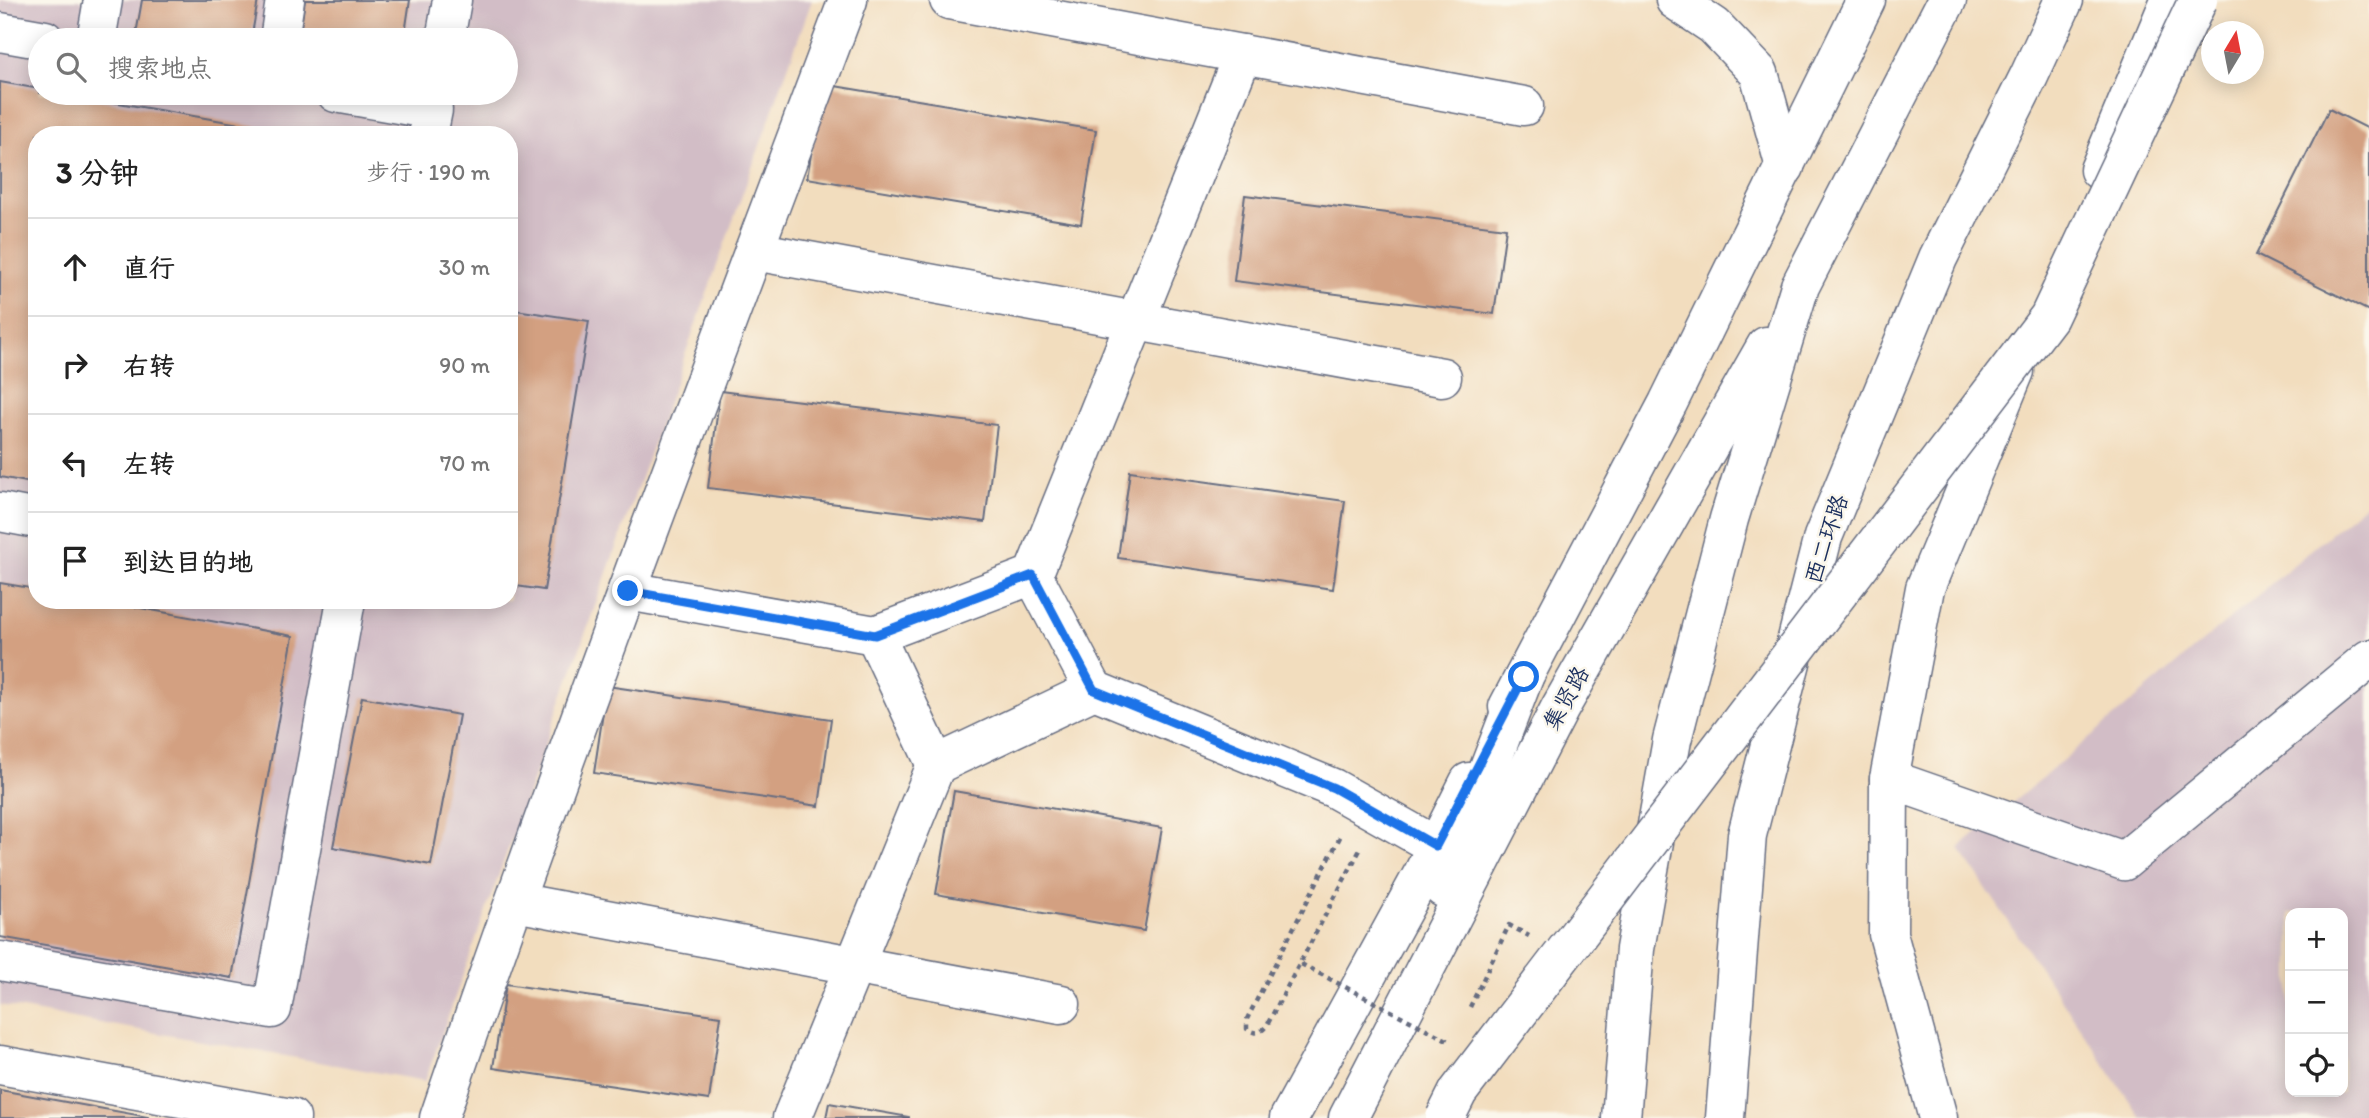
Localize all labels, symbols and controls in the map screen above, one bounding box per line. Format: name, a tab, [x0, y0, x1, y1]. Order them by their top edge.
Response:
north arrow	[2201, 21, 2264, 84]
search box	[28, 28, 518, 105]
icon: search	[52, 48, 90, 86]
text: 搜索地点	[108, 52, 212, 84]
text: 3 分钟	[56, 154, 139, 191]
text: 步行 · 190 m	[367, 158, 490, 186]
icon: ahead	[56, 248, 94, 286]
text: 直行	[123, 252, 175, 284]
text: 30 m	[439, 253, 490, 281]
icon: right	[56, 346, 94, 384]
text: 右转	[123, 350, 175, 382]
text: 90 m	[439, 351, 490, 379]
icon: left	[56, 444, 94, 482]
text: 左转	[123, 448, 175, 480]
text: 70 m	[440, 449, 490, 477]
street label: 西二环路	[1798, 491, 1854, 587]
icon: arrive	[56, 542, 94, 580]
text: 到达目的地	[123, 546, 253, 578]
route end	[612, 575, 643, 606]
route start	[1508, 661, 1539, 692]
street label: 集贤路	[1537, 661, 1595, 735]
map controls	[2285, 908, 2348, 1097]
button: +	[2285, 908, 2348, 971]
button: −	[2285, 971, 2348, 1034]
button: locate	[2285, 1034, 2348, 1097]

